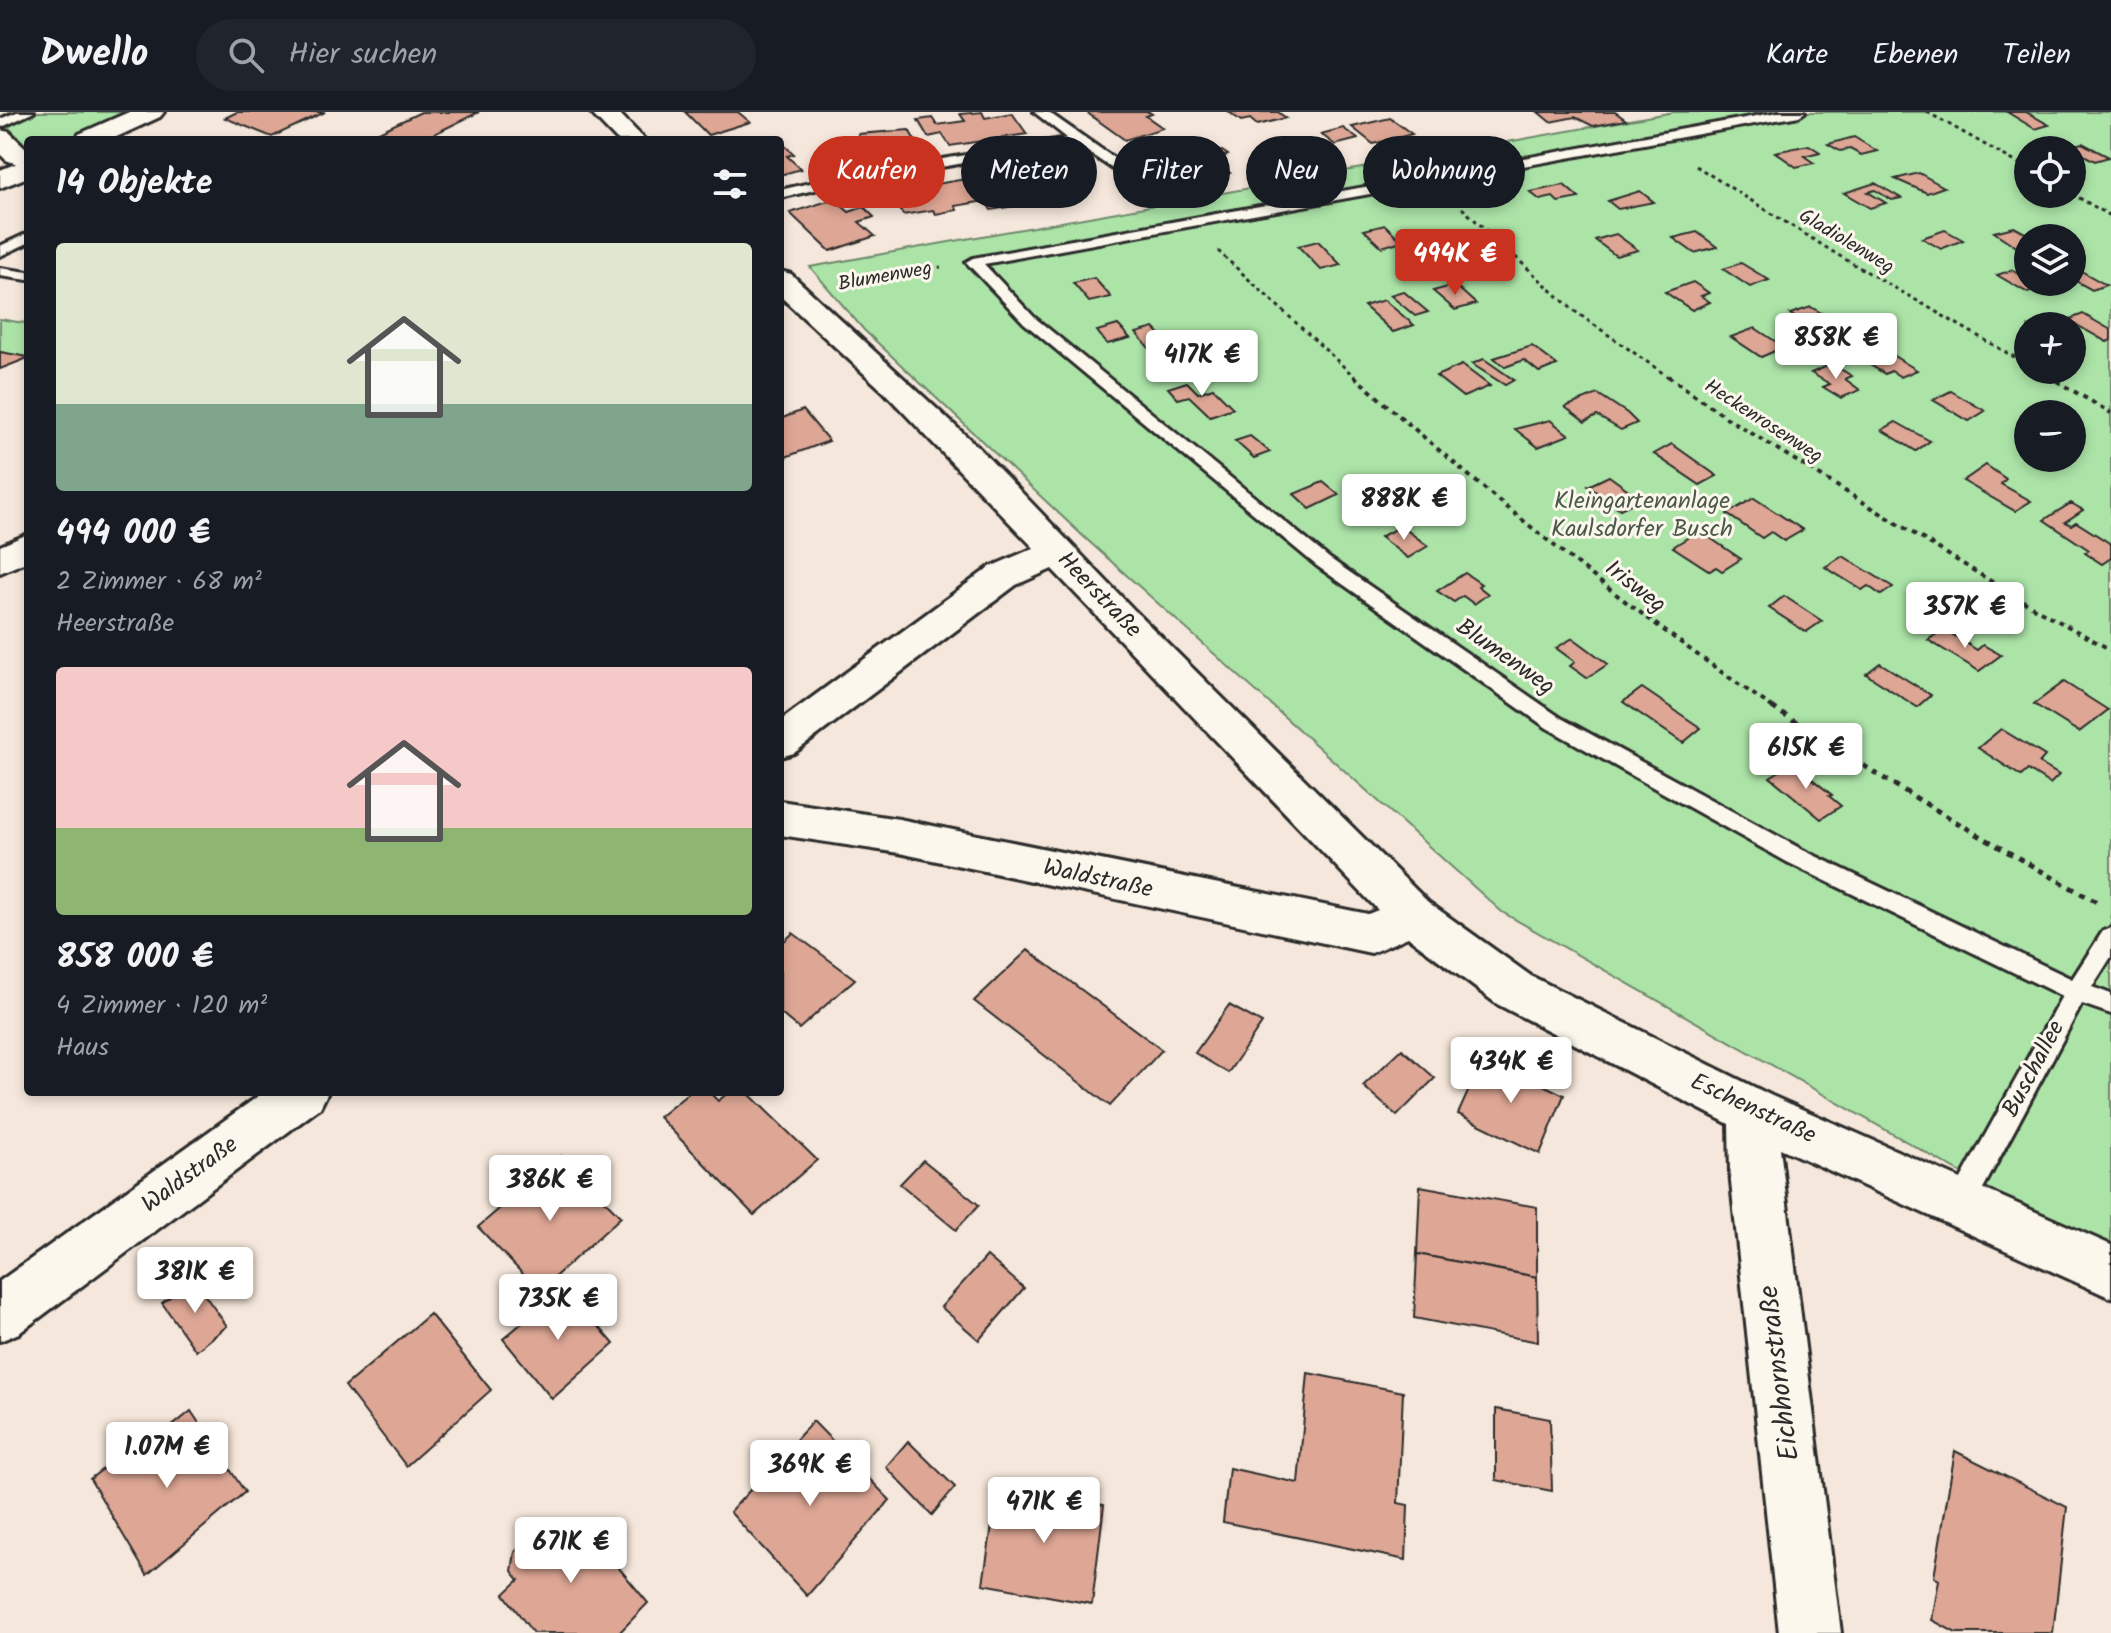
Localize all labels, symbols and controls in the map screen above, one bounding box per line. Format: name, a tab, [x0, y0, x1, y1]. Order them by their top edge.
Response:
search box	[196, 19, 756, 91]
text: Dwello	[40, 25, 148, 85]
text: Hier suchen	[288, 31, 437, 79]
icon: search	[224, 33, 268, 77]
text: Karte	[1766, 33, 1828, 78]
text: Ebenen	[1872, 33, 1958, 78]
text: Teilen	[2002, 33, 2071, 78]
chip: Kaufen	[808, 136, 945, 208]
chip: Mieten	[961, 136, 1097, 208]
chip: Filter	[1113, 136, 1230, 208]
chip: Neu	[1246, 136, 1347, 208]
chip: Wohnung	[1363, 136, 1525, 208]
map controls	[2014, 136, 2086, 472]
button: locate	[2014, 136, 2086, 208]
text: 14 Objekte	[56, 157, 212, 211]
icon: filters	[708, 162, 752, 206]
street label: Gladiolenweg	[1792, 201, 1900, 283]
button: layers	[2014, 224, 2086, 296]
pin: 494K €	[1390, 229, 1520, 297]
text: 494K €	[1413, 234, 1497, 276]
street label: Blumenweg	[836, 253, 934, 301]
icon: home	[332, 295, 476, 439]
button: +	[2014, 312, 2086, 384]
pin: 858K €	[1771, 313, 1901, 381]
text: 858K €	[1793, 318, 1879, 360]
pin: 417K €	[1137, 330, 1267, 398]
text: 417K €	[1164, 335, 1240, 377]
street label: Heckenrosenweg	[1697, 371, 1829, 473]
button: −	[2014, 400, 2086, 472]
pin: 888K €	[1339, 474, 1469, 542]
text: 888K €	[1360, 479, 1448, 521]
park label: Kleingartenanlage Kaulsdorfer Busch	[1551, 482, 1733, 549]
text: 494 000 €	[56, 507, 210, 561]
street label: Heerstraße	[1047, 542, 1151, 648]
street label: Irisweg	[1596, 550, 1674, 624]
text: 2 Zimmer · 68 m²	[56, 561, 262, 603]
pin: 357K €	[1900, 582, 2030, 650]
text: 357K €	[1924, 587, 2006, 629]
text: Heerstraße	[56, 603, 174, 645]
street label: Blumenweg	[1447, 608, 1563, 706]
icon: home	[332, 719, 476, 863]
pin: 615K €	[1741, 723, 1871, 791]
text: 615K €	[1767, 728, 1845, 770]
street label: Waldstraße	[1039, 848, 1157, 910]
text: 858 000 €	[56, 931, 213, 985]
text: 4 Zimmer · 120 m²	[56, 985, 267, 1027]
street label: Buschallee	[1992, 1013, 2076, 1125]
text: Haus	[56, 1027, 109, 1069]
pin: 434K €	[1446, 1037, 1576, 1105]
text: 434K €	[1469, 1042, 1553, 1084]
street label: Eschenstraße	[1684, 1063, 1823, 1155]
street label: Waldstraße	[133, 1126, 247, 1224]
pin: 386K €	[485, 1155, 615, 1223]
text: 386K €	[507, 1160, 593, 1202]
pin: 381K €	[130, 1247, 260, 1315]
text: 381K €	[155, 1252, 235, 1294]
pin: 735K €	[493, 1274, 623, 1342]
text: 735K €	[517, 1279, 599, 1321]
street label: Eichhornstraße	[1747, 1282, 1813, 1463]
pin: 1.07M €	[93, 1422, 241, 1490]
text: 1.07M €	[124, 1427, 210, 1469]
pin: 369K €	[745, 1440, 875, 1508]
text: 369K €	[768, 1445, 852, 1487]
pin: 471K €	[979, 1477, 1109, 1545]
text: 471K €	[1006, 1482, 1082, 1524]
pin: 671K €	[506, 1517, 636, 1585]
text: 671K €	[533, 1522, 609, 1564]

